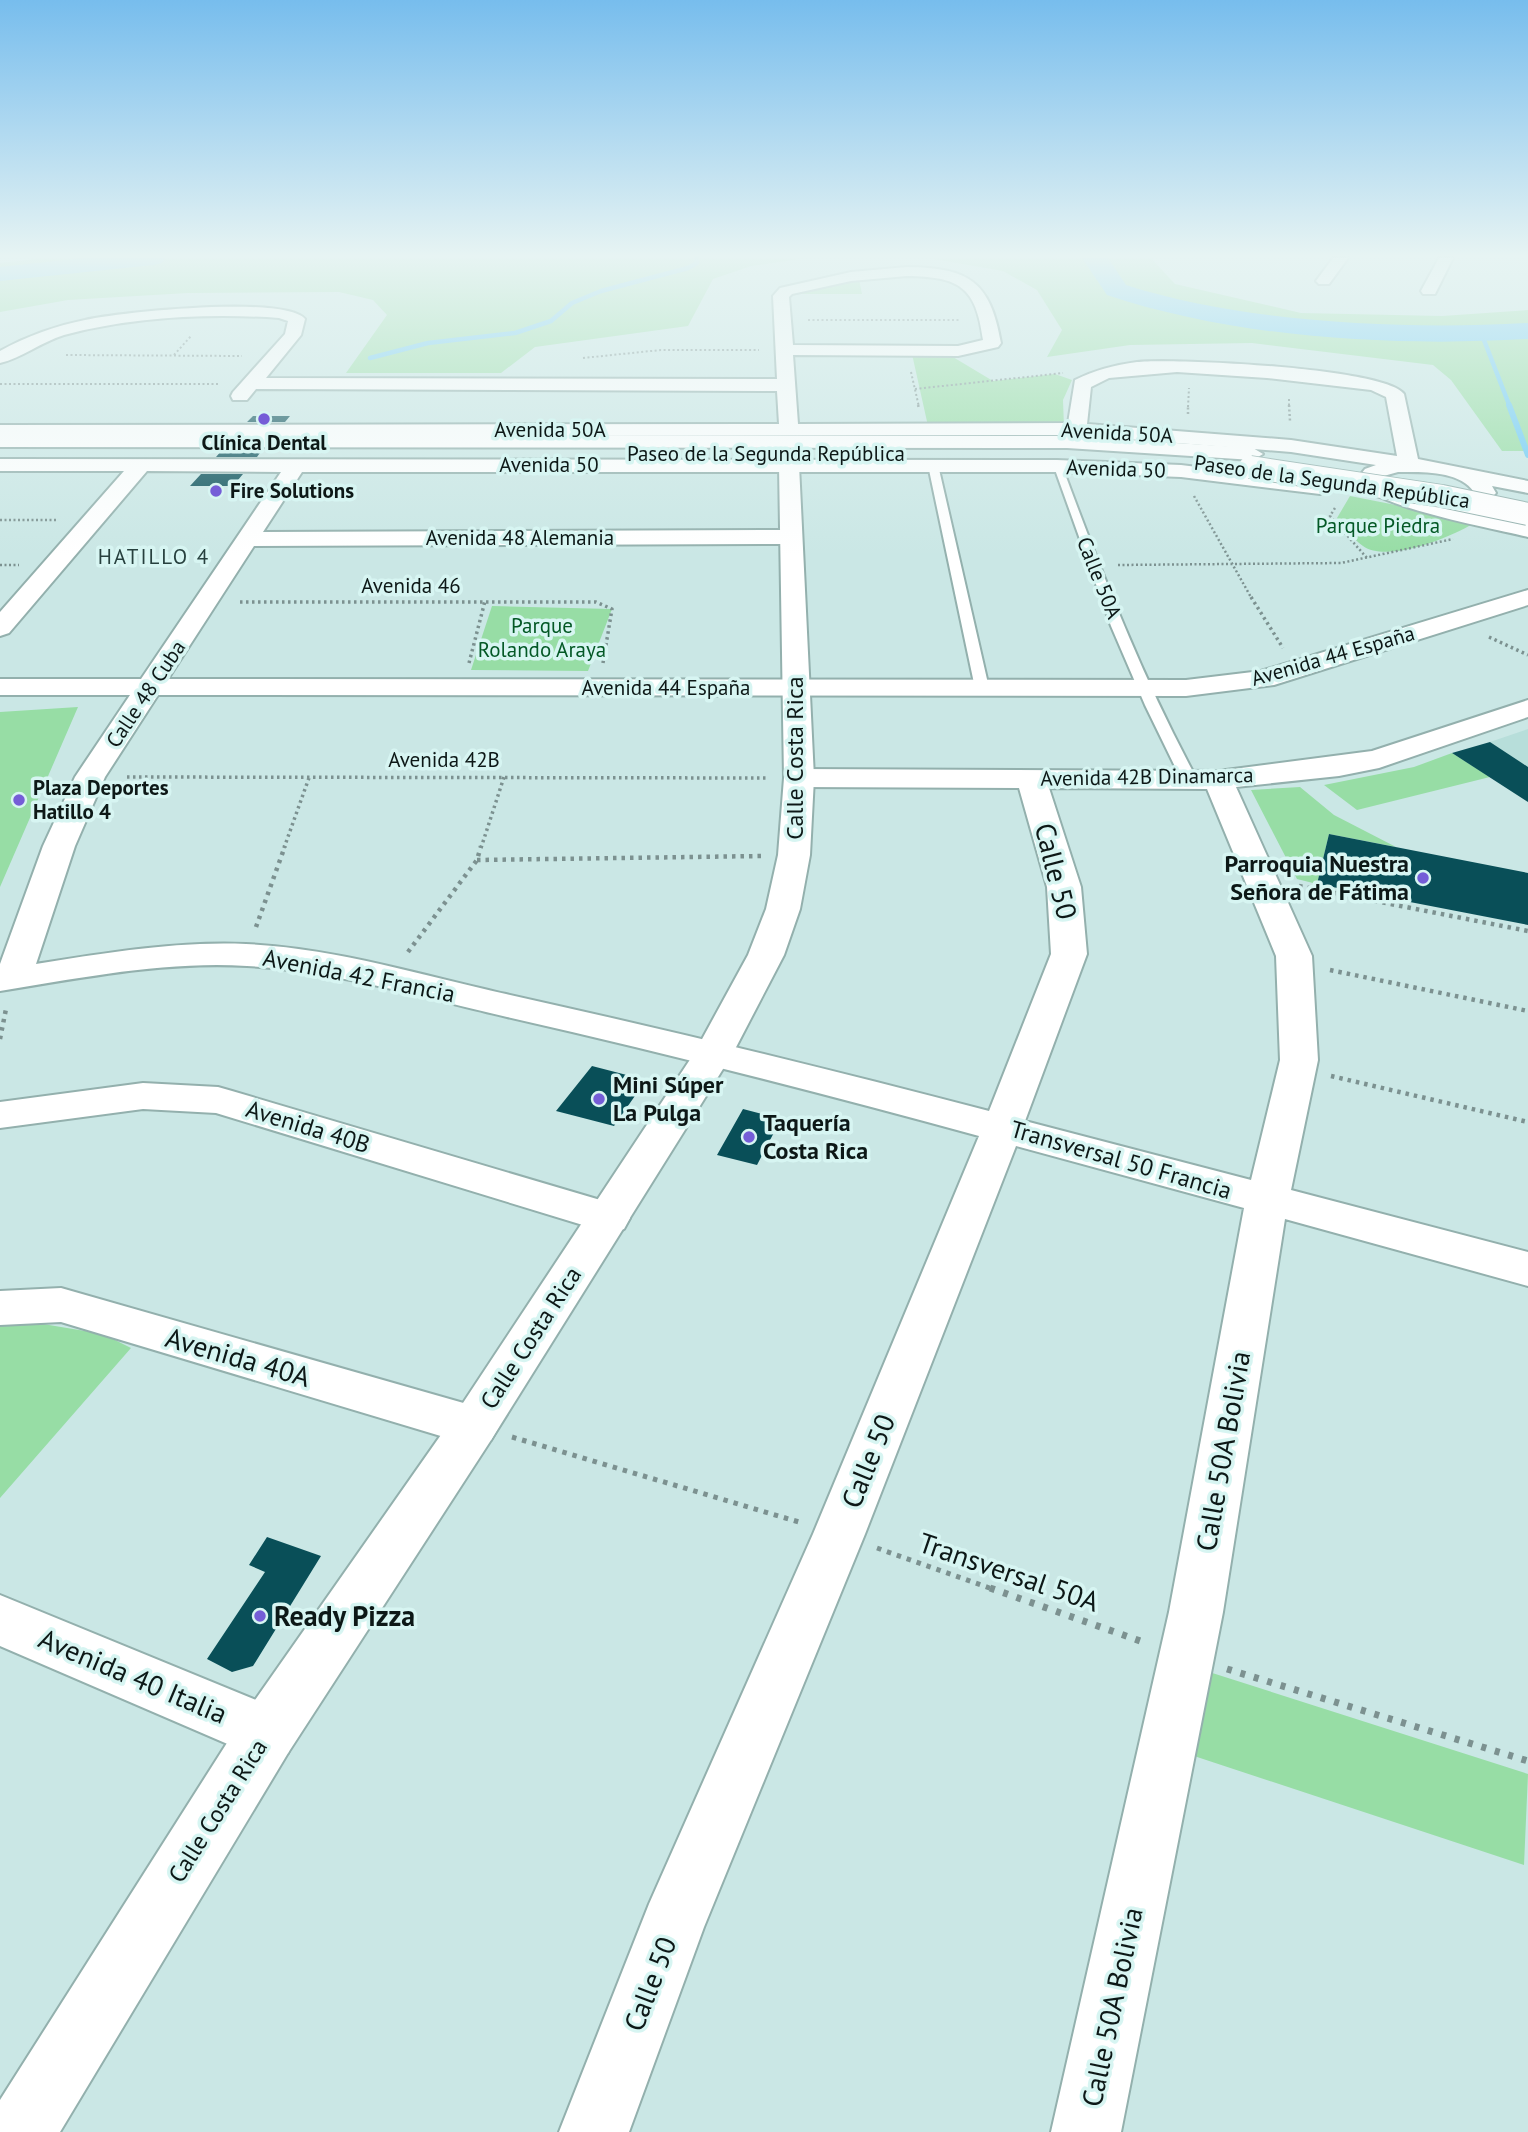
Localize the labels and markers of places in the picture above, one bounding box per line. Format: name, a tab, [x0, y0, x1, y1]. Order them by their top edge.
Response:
marker: Clínica Dental	[256, 411, 272, 427]
place label: Clínica Dental	[201, 429, 327, 456]
place label: Fire Solutions	[230, 477, 354, 504]
marker: Fire Solutions	[208, 483, 224, 499]
place label: Plaza Deportes Hatillo 4	[33, 774, 169, 825]
marker: Plaza Deportes Hatillo 4	[11, 792, 27, 808]
place label: Parroquia Nuestra Señora de Fátima	[1224, 848, 1409, 907]
marker: Parroquia Nuestra Señora de Fátima	[1415, 870, 1431, 886]
place label: Mini Súper La Pulga	[613, 1069, 724, 1128]
marker: Mini Súper La Pulga	[591, 1091, 607, 1107]
place label: Taquería Costa Rica	[763, 1107, 868, 1166]
marker: Taquería Costa Rica	[741, 1129, 757, 1145]
place label: Ready Pizza	[274, 1597, 415, 1634]
marker: Ready Pizza	[252, 1608, 268, 1624]

